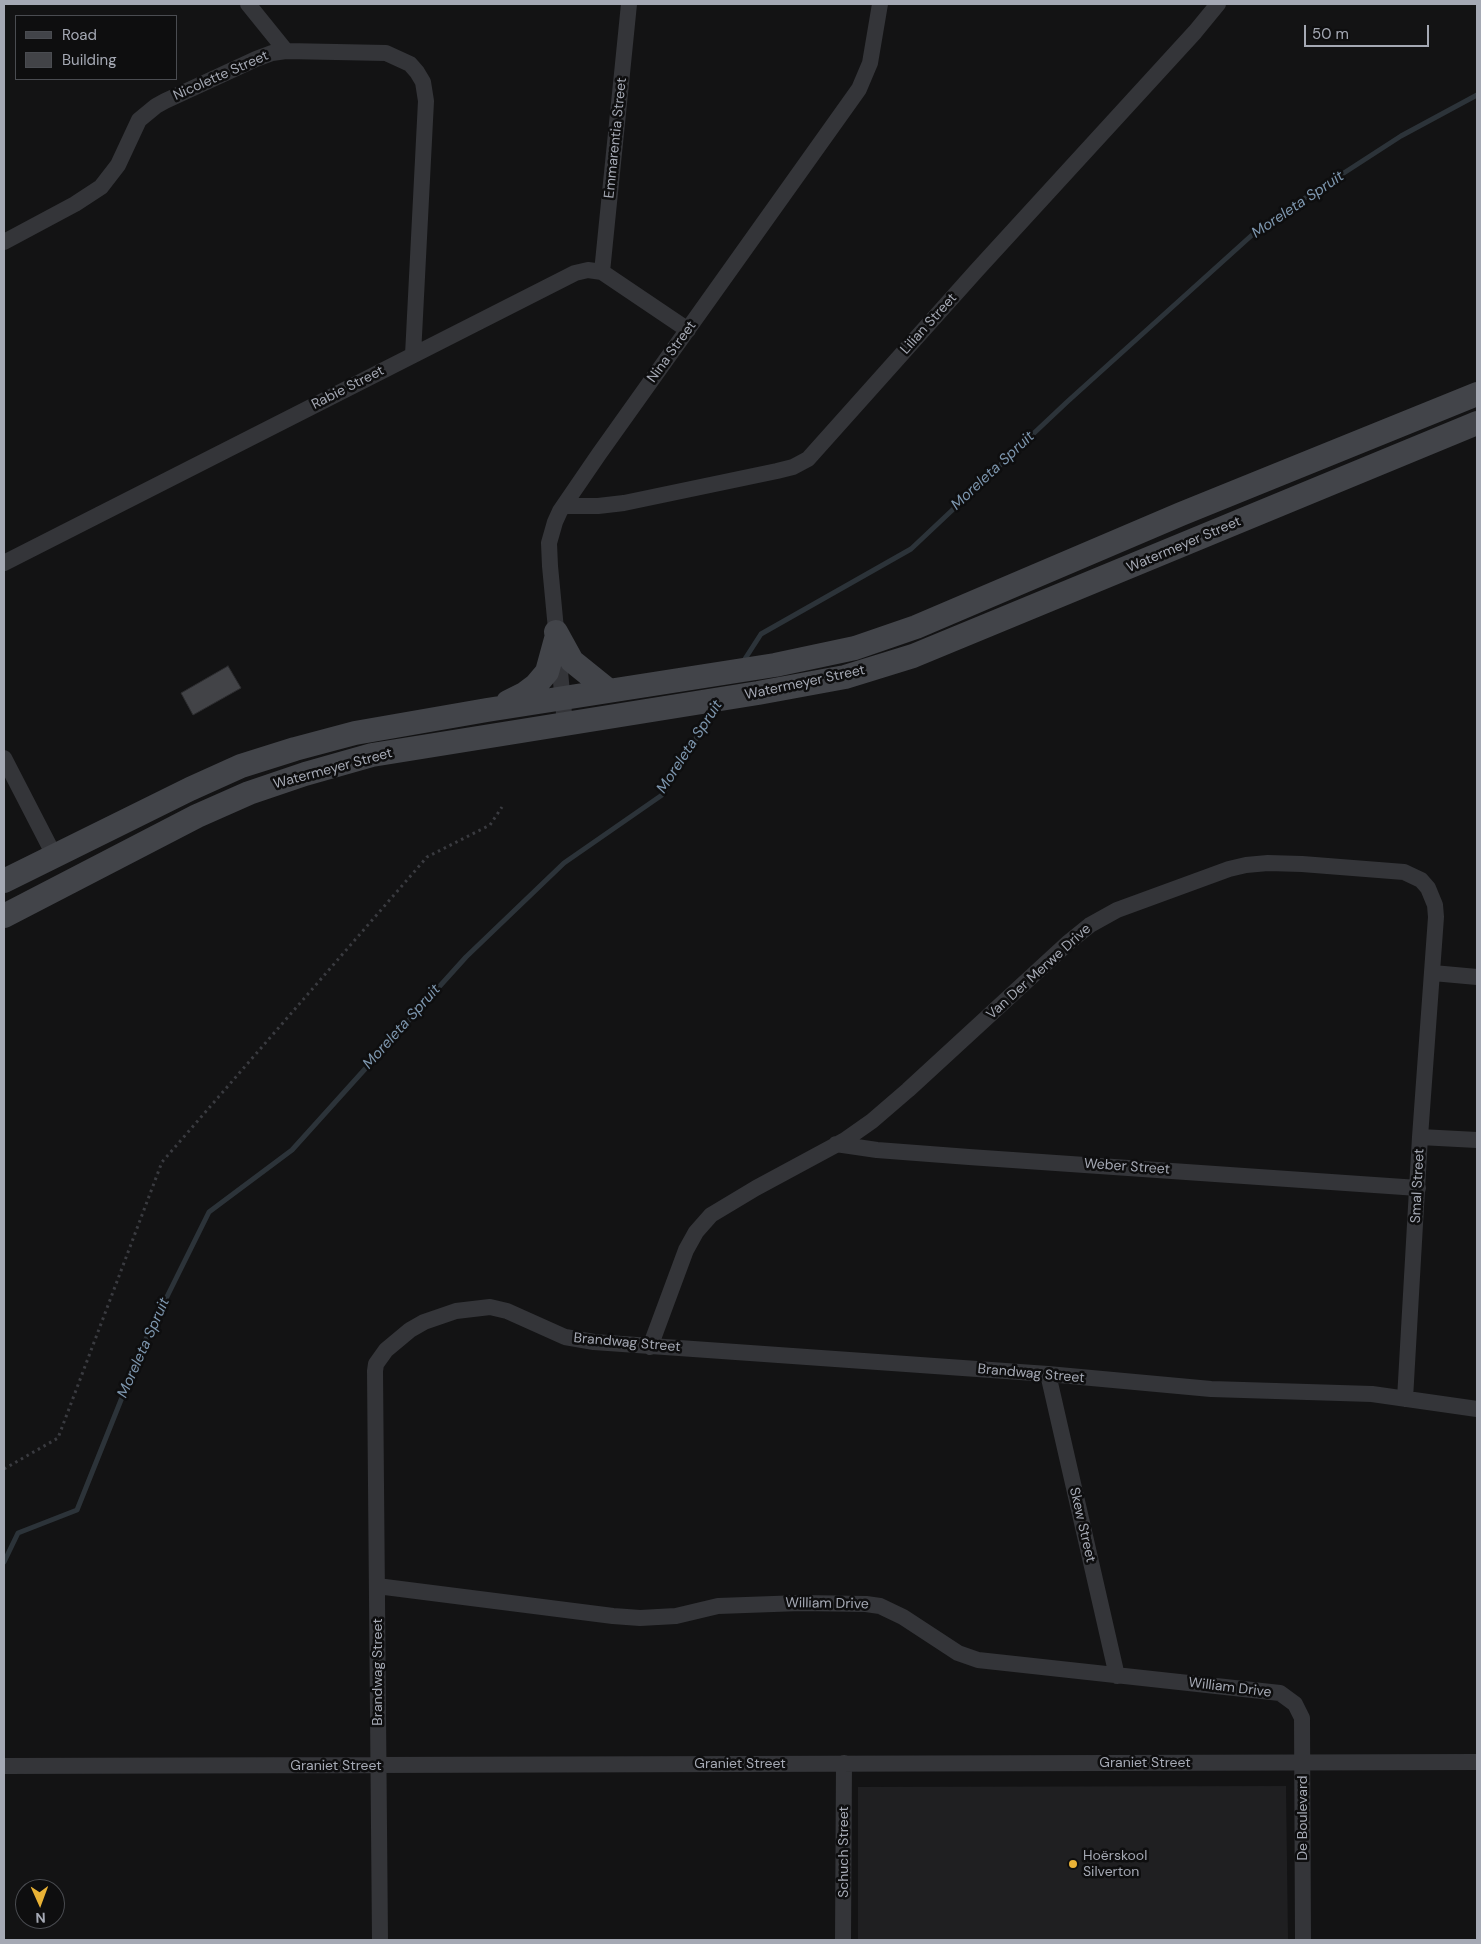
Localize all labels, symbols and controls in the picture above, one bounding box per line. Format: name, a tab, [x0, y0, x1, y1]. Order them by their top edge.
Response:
legend	[15, 15, 178, 80]
scale bar	[1306, 15, 1431, 47]
text: 50 m	[1312, 24, 1349, 44]
text: Road	[62, 25, 97, 45]
street label: Nicolette Street	[171, 48, 271, 104]
text: Building	[62, 50, 117, 70]
street label: Emmarentia Street	[601, 77, 631, 199]
water label: Moreleta Spruit	[1248, 168, 1348, 242]
street label: Lilian Street	[897, 290, 961, 358]
street label: Nina Street	[644, 318, 700, 386]
street label: Rabie Street	[309, 363, 387, 413]
water label: Moreleta Spruit	[948, 428, 1038, 514]
street label: Watermeyer Street	[1124, 513, 1244, 577]
street label: Watermeyer Street	[743, 662, 867, 704]
water label: Moreleta Spruit	[653, 697, 727, 797]
street label: Watermeyer Street	[272, 745, 394, 793]
street label: Van Der Merwe Drive	[983, 921, 1095, 1023]
water label: Moreleta Spruit	[359, 981, 445, 1073]
street label: Smal Street	[1408, 1148, 1428, 1224]
street label: Weber Street	[1083, 1156, 1171, 1178]
water label: Moreleta Spruit	[114, 1295, 174, 1401]
street label: Brandwag Street	[573, 1330, 681, 1356]
street label: Brandwag Street	[977, 1361, 1085, 1387]
street label: Skew Street	[1065, 1486, 1099, 1564]
street label: William Drive	[785, 1595, 869, 1613]
street label: Brandwag Street	[370, 1618, 386, 1726]
street label: William Drive	[1188, 1675, 1272, 1701]
street label: Graniet Street	[1099, 1755, 1191, 1771]
street label: Graniet Street	[694, 1756, 786, 1772]
street label: Graniet Street	[290, 1758, 382, 1774]
street label: De Boulevard	[1295, 1775, 1311, 1861]
street label: Schuch Street	[836, 1806, 852, 1898]
place label: Hoërskool Silverton	[1083, 1848, 1147, 1880]
marker: Hoërskool Silverton	[1067, 1858, 1079, 1870]
north arrow	[15, 1879, 65, 1929]
text: N	[35, 1909, 46, 1927]

